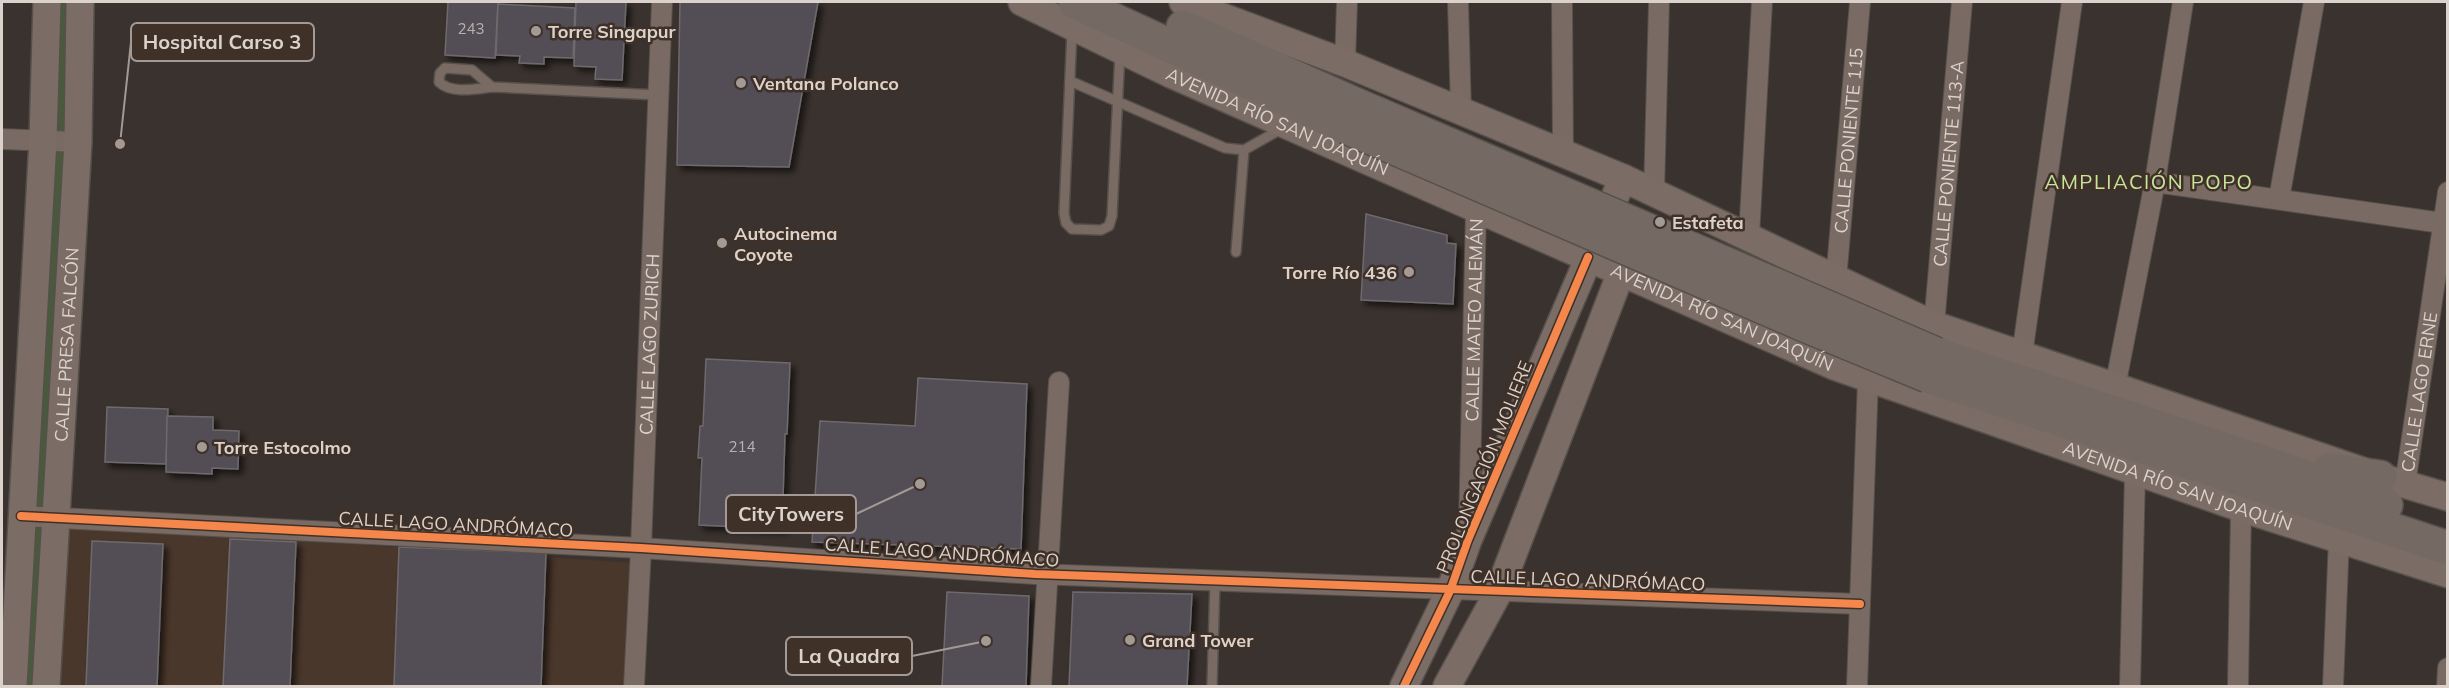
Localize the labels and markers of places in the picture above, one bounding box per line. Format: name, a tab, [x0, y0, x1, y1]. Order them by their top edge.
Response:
place label: Torre Singapur	[548, 20, 677, 43]
callout: Hospital Carso 3	[131, 23, 314, 61]
marker: Torre Singapur	[529, 24, 543, 38]
place label: Ventana Polanco	[752, 72, 899, 95]
marker: Ventana Polanco	[734, 76, 748, 90]
place label: Estafeta	[1672, 211, 1744, 234]
marker: Estafeta	[1653, 215, 1667, 229]
place label: Autocinema Coyote	[734, 222, 837, 266]
marker: Autocinema Coyote	[715, 236, 729, 250]
place label: Torre Río 436	[1282, 261, 1397, 284]
marker: Torre Río 436	[1402, 265, 1416, 279]
place label: Torre Estocolmo	[214, 436, 351, 459]
marker: Torre Estocolmo	[195, 440, 209, 454]
callout: CityTowers	[726, 495, 856, 533]
place label: Grand Tower	[1142, 629, 1254, 652]
marker: Grand Tower	[1123, 633, 1137, 647]
callout: La Quadra	[786, 637, 912, 675]

